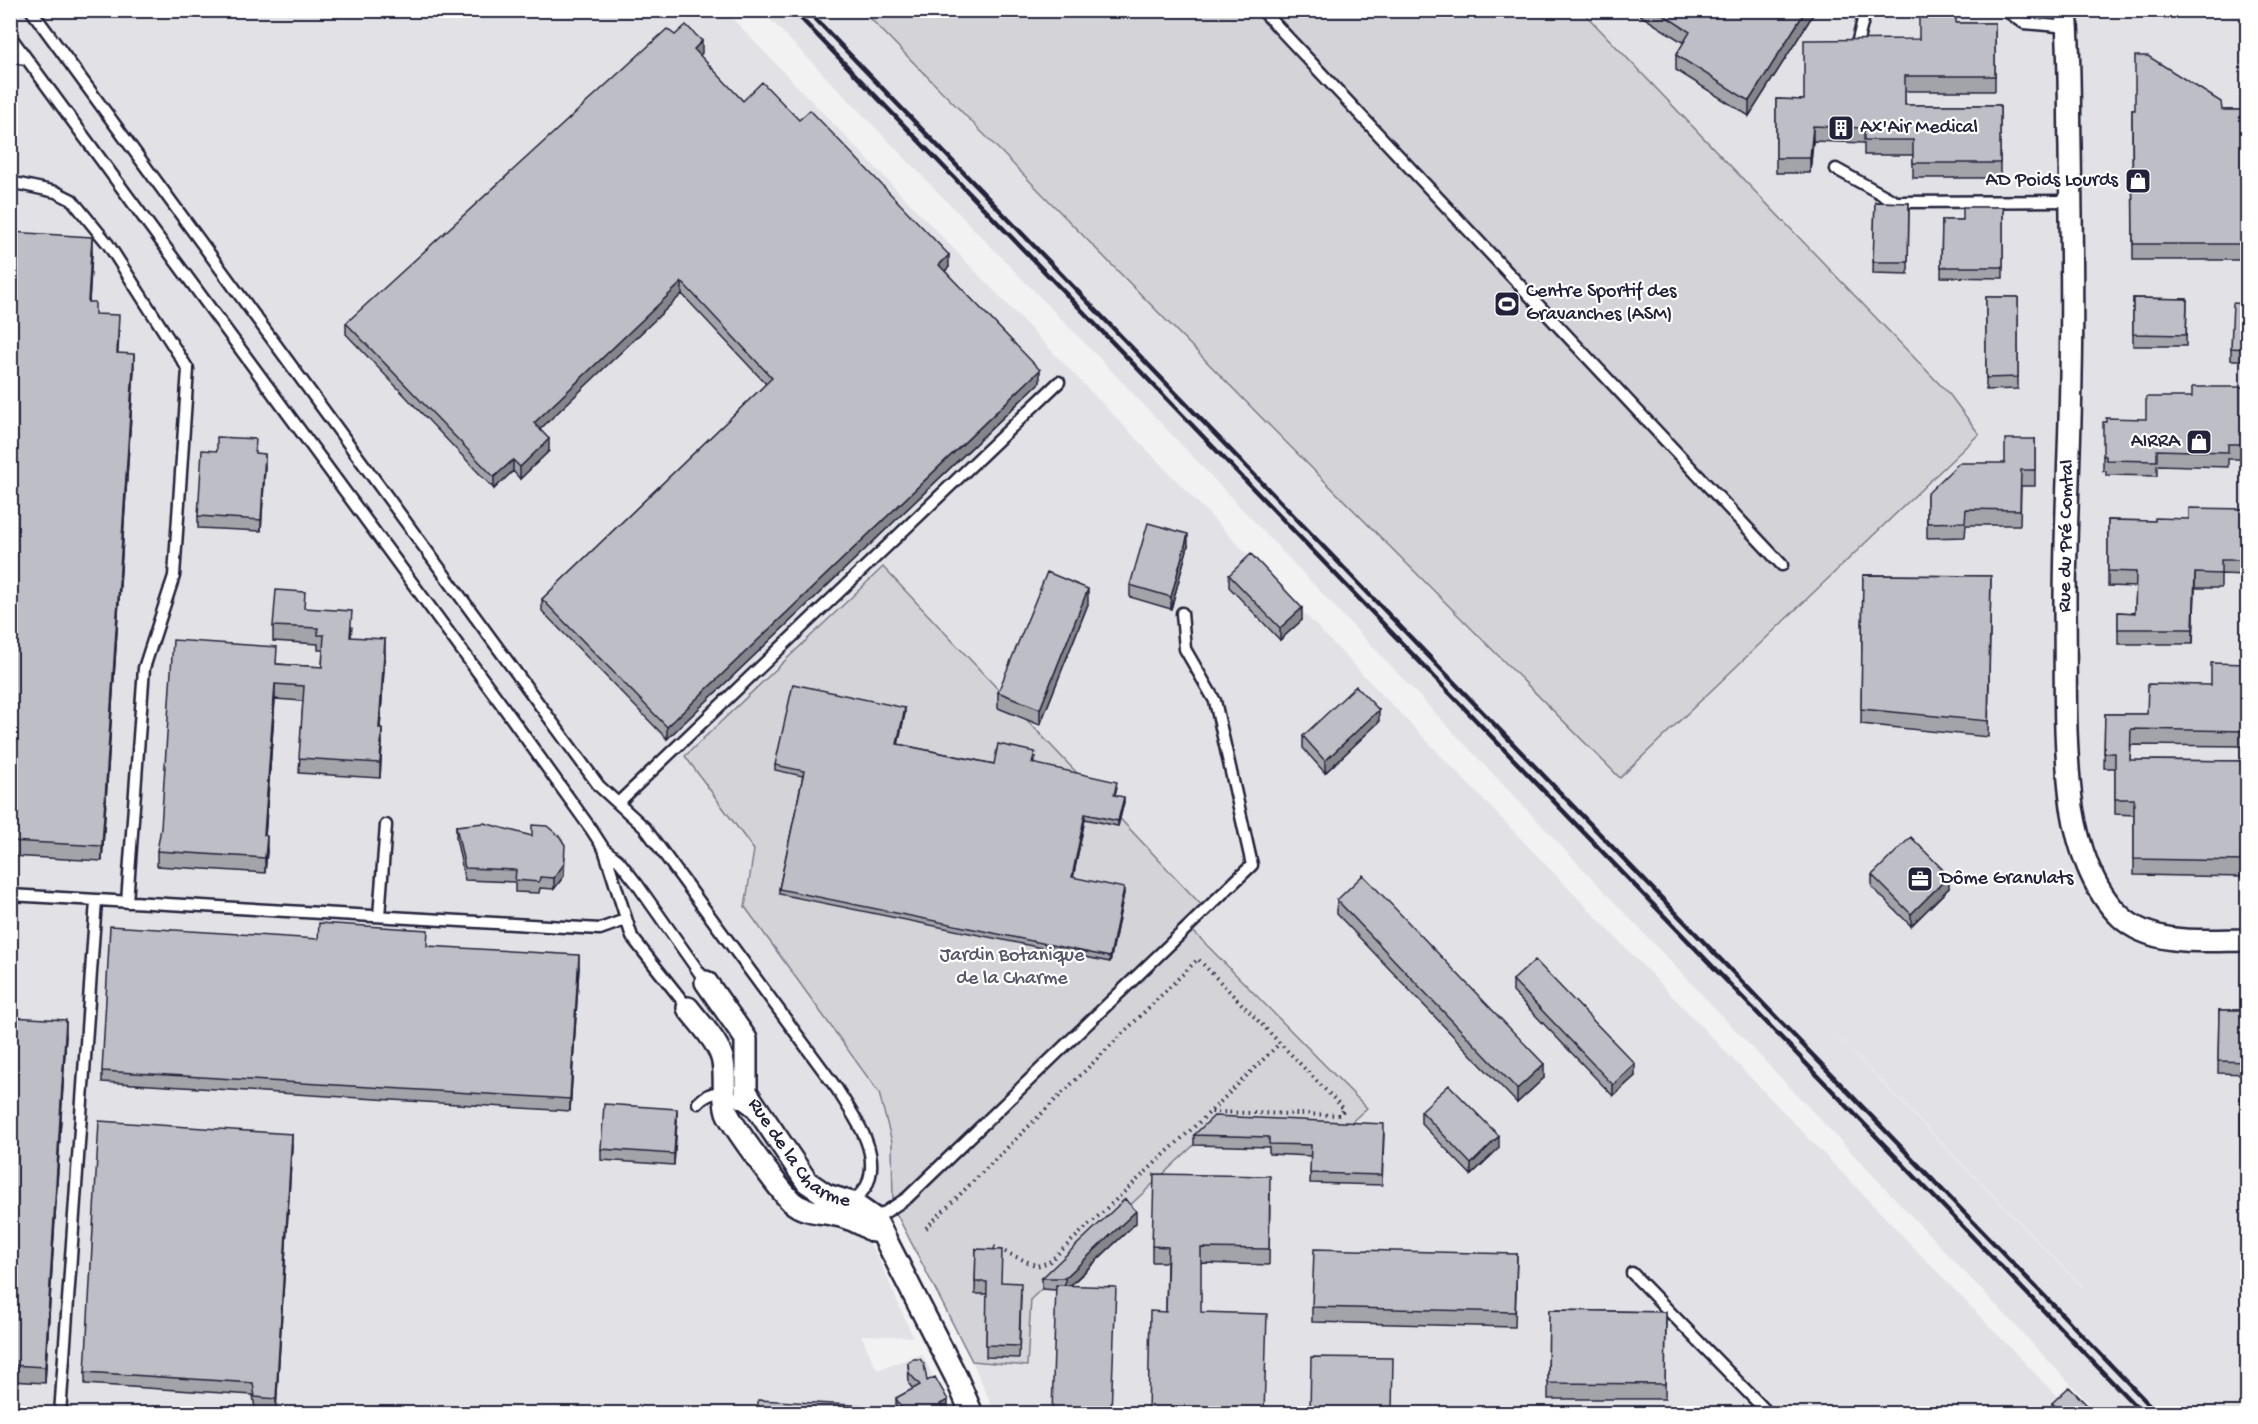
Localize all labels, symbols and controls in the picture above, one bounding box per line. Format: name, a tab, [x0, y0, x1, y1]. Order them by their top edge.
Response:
building icon: Ax'Air Medical	[1826, 113, 1856, 143]
place label: Ax'Air Medical	[1860, 117, 1978, 140]
shop icon: AD Poids Lourds	[2123, 166, 2153, 196]
place label: AD Poids Lourds	[1986, 170, 2119, 193]
place label: Centre Sportif des Gravanches (ASM)	[1526, 281, 1677, 327]
sports icon: Centre Sportif des Gravanches (ASM)	[1492, 289, 1522, 319]
shop icon: AIRRA	[2184, 427, 2214, 457]
place label: AIRRA	[2131, 431, 2181, 454]
street label: Rue du Pré Comtal	[2054, 459, 2080, 613]
office icon: Dôme Granulats	[1905, 864, 1935, 894]
place label: Dôme Granulats	[1938, 868, 2074, 891]
park label: Jardin Botanique de la Charme	[940, 945, 1085, 991]
street label: Rue de la Charme	[742, 1094, 854, 1213]

